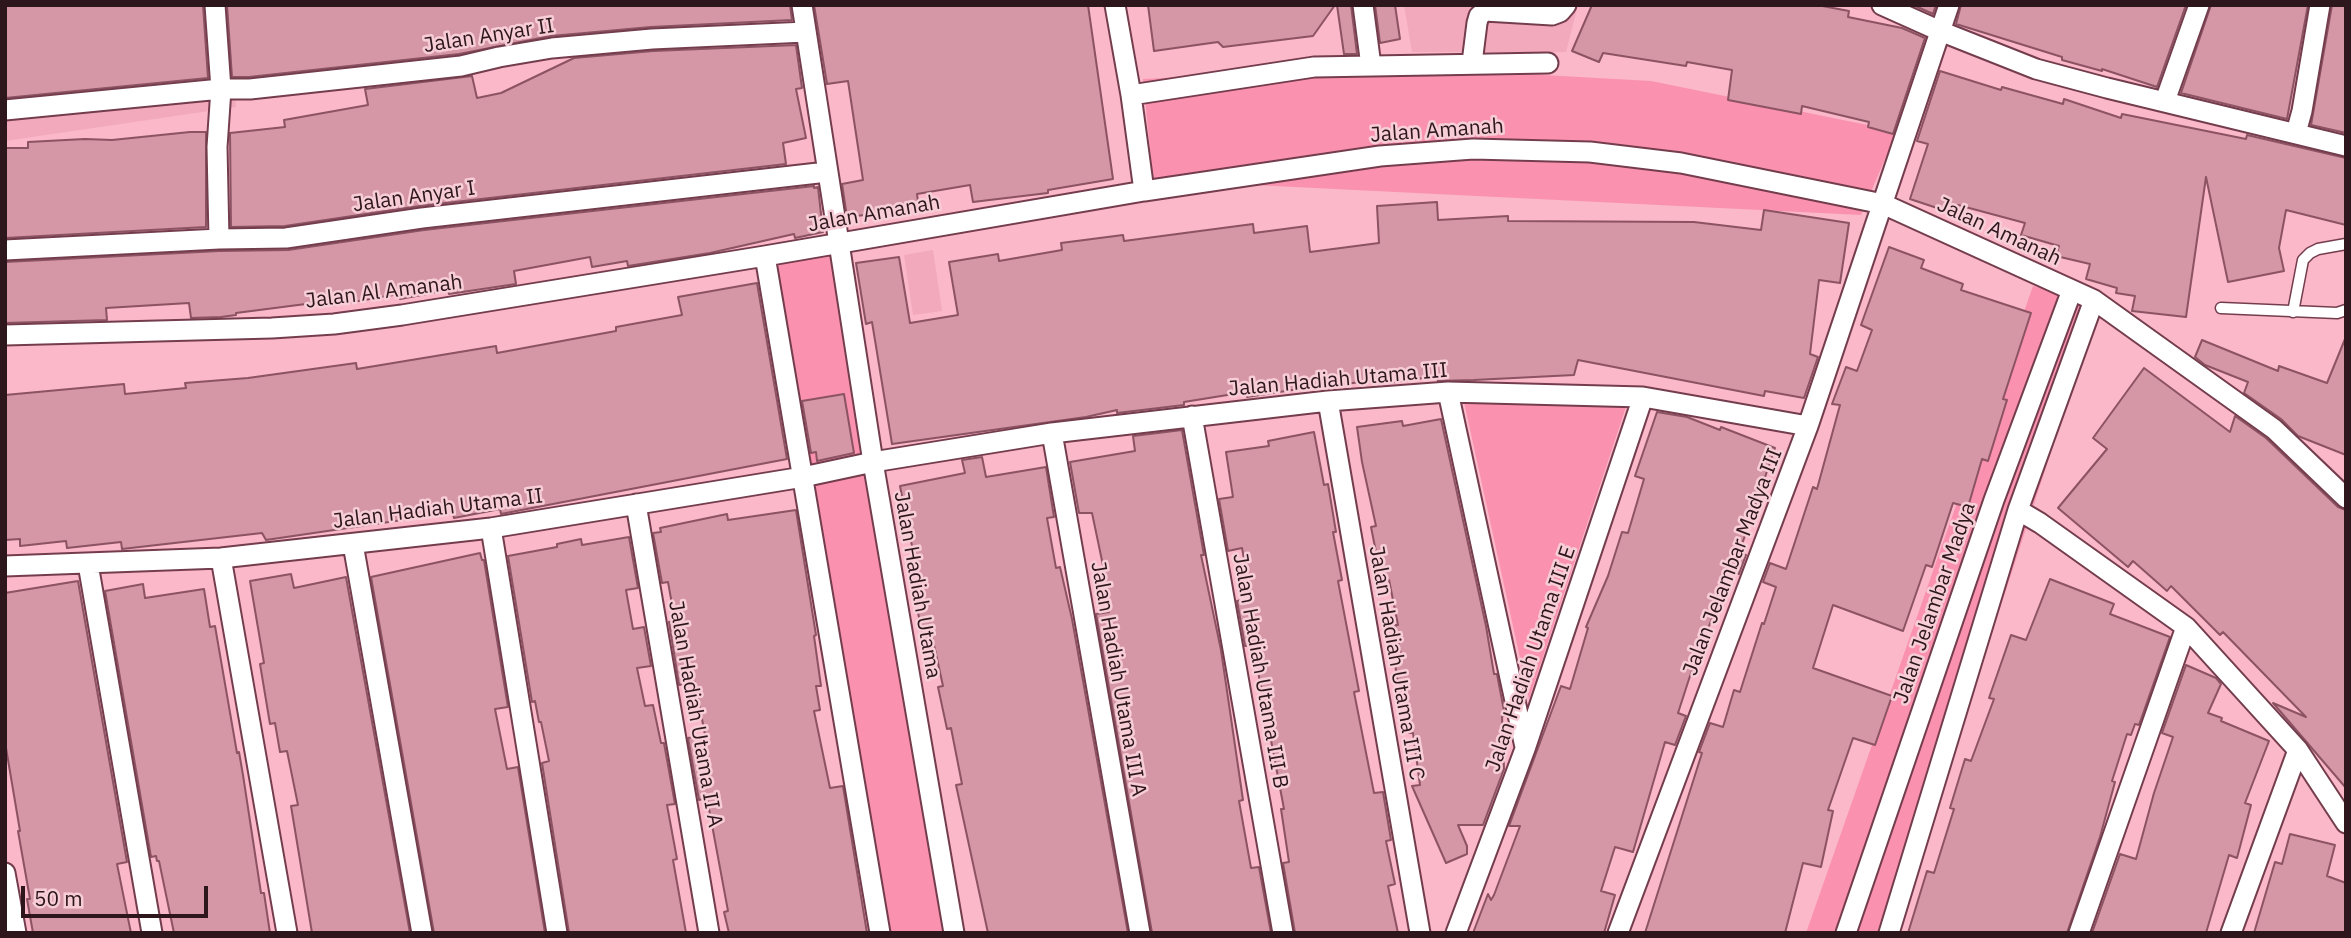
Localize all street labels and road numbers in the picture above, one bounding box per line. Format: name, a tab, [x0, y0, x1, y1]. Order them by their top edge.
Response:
street label: Jalan Anyar II	[422, 13, 556, 59]
street label: Jalan Amanah	[1369, 114, 1505, 148]
street label: Jalan Anyar I	[351, 176, 477, 218]
street label: Jalan Amanah	[806, 190, 942, 238]
street label: Jalan Amanah	[1933, 192, 2065, 272]
street label: Jalan Al Amanah	[304, 270, 464, 314]
street label: Jalan Hadiah Utama III	[1227, 358, 1449, 402]
street label: Jalan Jelambar Madya III	[1678, 445, 1788, 679]
street label: Jalan Hadiah Utama II	[332, 484, 544, 534]
street label: Jalan Hadiah Utama	[888, 489, 946, 681]
street label: Jalan Jelambar Madya	[1889, 499, 1981, 707]
street label: Jalan Hadiah Utama III E	[1480, 543, 1582, 775]
street label: Jalan Hadiah Utama III C	[1363, 544, 1429, 782]
street label: Jalan Hadiah Utama III B	[1227, 551, 1293, 791]
street label: Jalan Hadiah Utama III A	[1085, 559, 1151, 799]
street label: Jalan Hadiah Utama II A	[663, 599, 727, 829]

